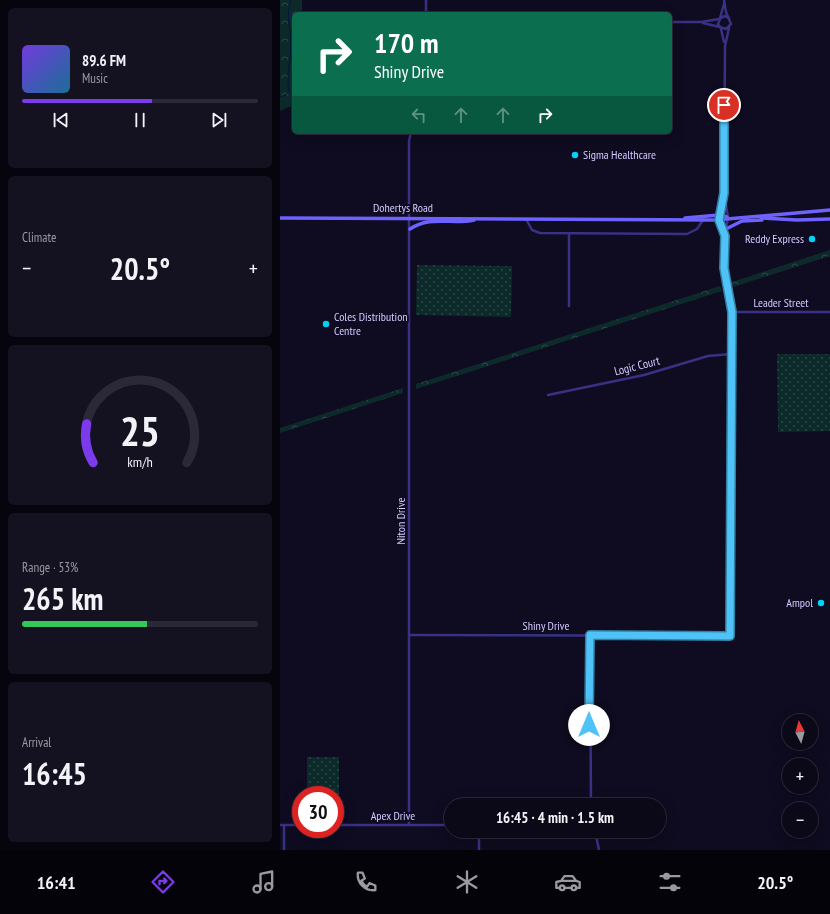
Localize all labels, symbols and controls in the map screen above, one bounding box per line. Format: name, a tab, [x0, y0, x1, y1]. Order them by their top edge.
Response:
text: 170 m	[374, 24, 438, 61]
icon: right	[308, 28, 360, 80]
text: 89.6 FM	[82, 51, 126, 70]
text: Shiny Drive	[374, 60, 444, 83]
text: Music	[82, 70, 108, 87]
pin	[707, 88, 741, 122]
icon: arrive	[713, 94, 735, 116]
icon: left	[408, 104, 430, 126]
icon: ahead	[450, 104, 472, 126]
icon: ahead	[492, 104, 514, 126]
icon: right	[534, 104, 556, 126]
icon: previous	[50, 109, 72, 131]
icon: pause	[129, 109, 151, 131]
icon: next	[208, 109, 230, 131]
place label: Sigma Healthcare	[583, 147, 656, 162]
marker: Sigma Healthcare	[570, 150, 580, 160]
street label: Dohertys Road	[373, 200, 433, 215]
text: Climate	[22, 229, 56, 246]
place label: Reddy Express	[745, 231, 804, 246]
marker: Reddy Express	[807, 234, 817, 244]
text: 20.5°	[110, 249, 170, 288]
text: −	[22, 254, 31, 282]
text: +	[249, 254, 258, 282]
street label: Leader Street	[753, 295, 809, 310]
place label: Coles Distribution Centre	[334, 309, 408, 338]
marker: Coles Distribution Centre	[321, 319, 331, 329]
street label: Logic Court	[613, 352, 662, 378]
text: 25	[120, 404, 160, 457]
text: km/h	[127, 452, 153, 471]
street label: Niton Drive	[393, 497, 408, 545]
text: Range · 53%	[22, 559, 78, 576]
text: 265 km	[22, 579, 103, 618]
place label: Ampol	[786, 595, 813, 610]
marker: Ampol	[816, 598, 826, 608]
street label: Shiny Drive	[523, 618, 569, 633]
position arrow	[568, 704, 610, 746]
north arrow	[782, 714, 818, 750]
map controls	[782, 714, 818, 838]
text: Arrival	[22, 734, 51, 751]
text: 16:45	[22, 754, 87, 793]
button: +	[782, 758, 818, 794]
speed limit sign: 30	[292, 786, 344, 838]
button: −	[782, 802, 818, 838]
street label: Apex Drive	[371, 808, 415, 823]
text: 16:45 · 4 min · 1.5 km	[496, 808, 614, 827]
icon: directions	[149, 868, 177, 896]
icon: music	[250, 868, 278, 896]
icon: phone	[352, 868, 380, 896]
icon: climate	[453, 868, 481, 896]
icon: car	[554, 868, 582, 896]
icon: filters	[656, 868, 684, 896]
text: 16:41	[37, 871, 76, 894]
text: 20.5°	[757, 871, 793, 894]

